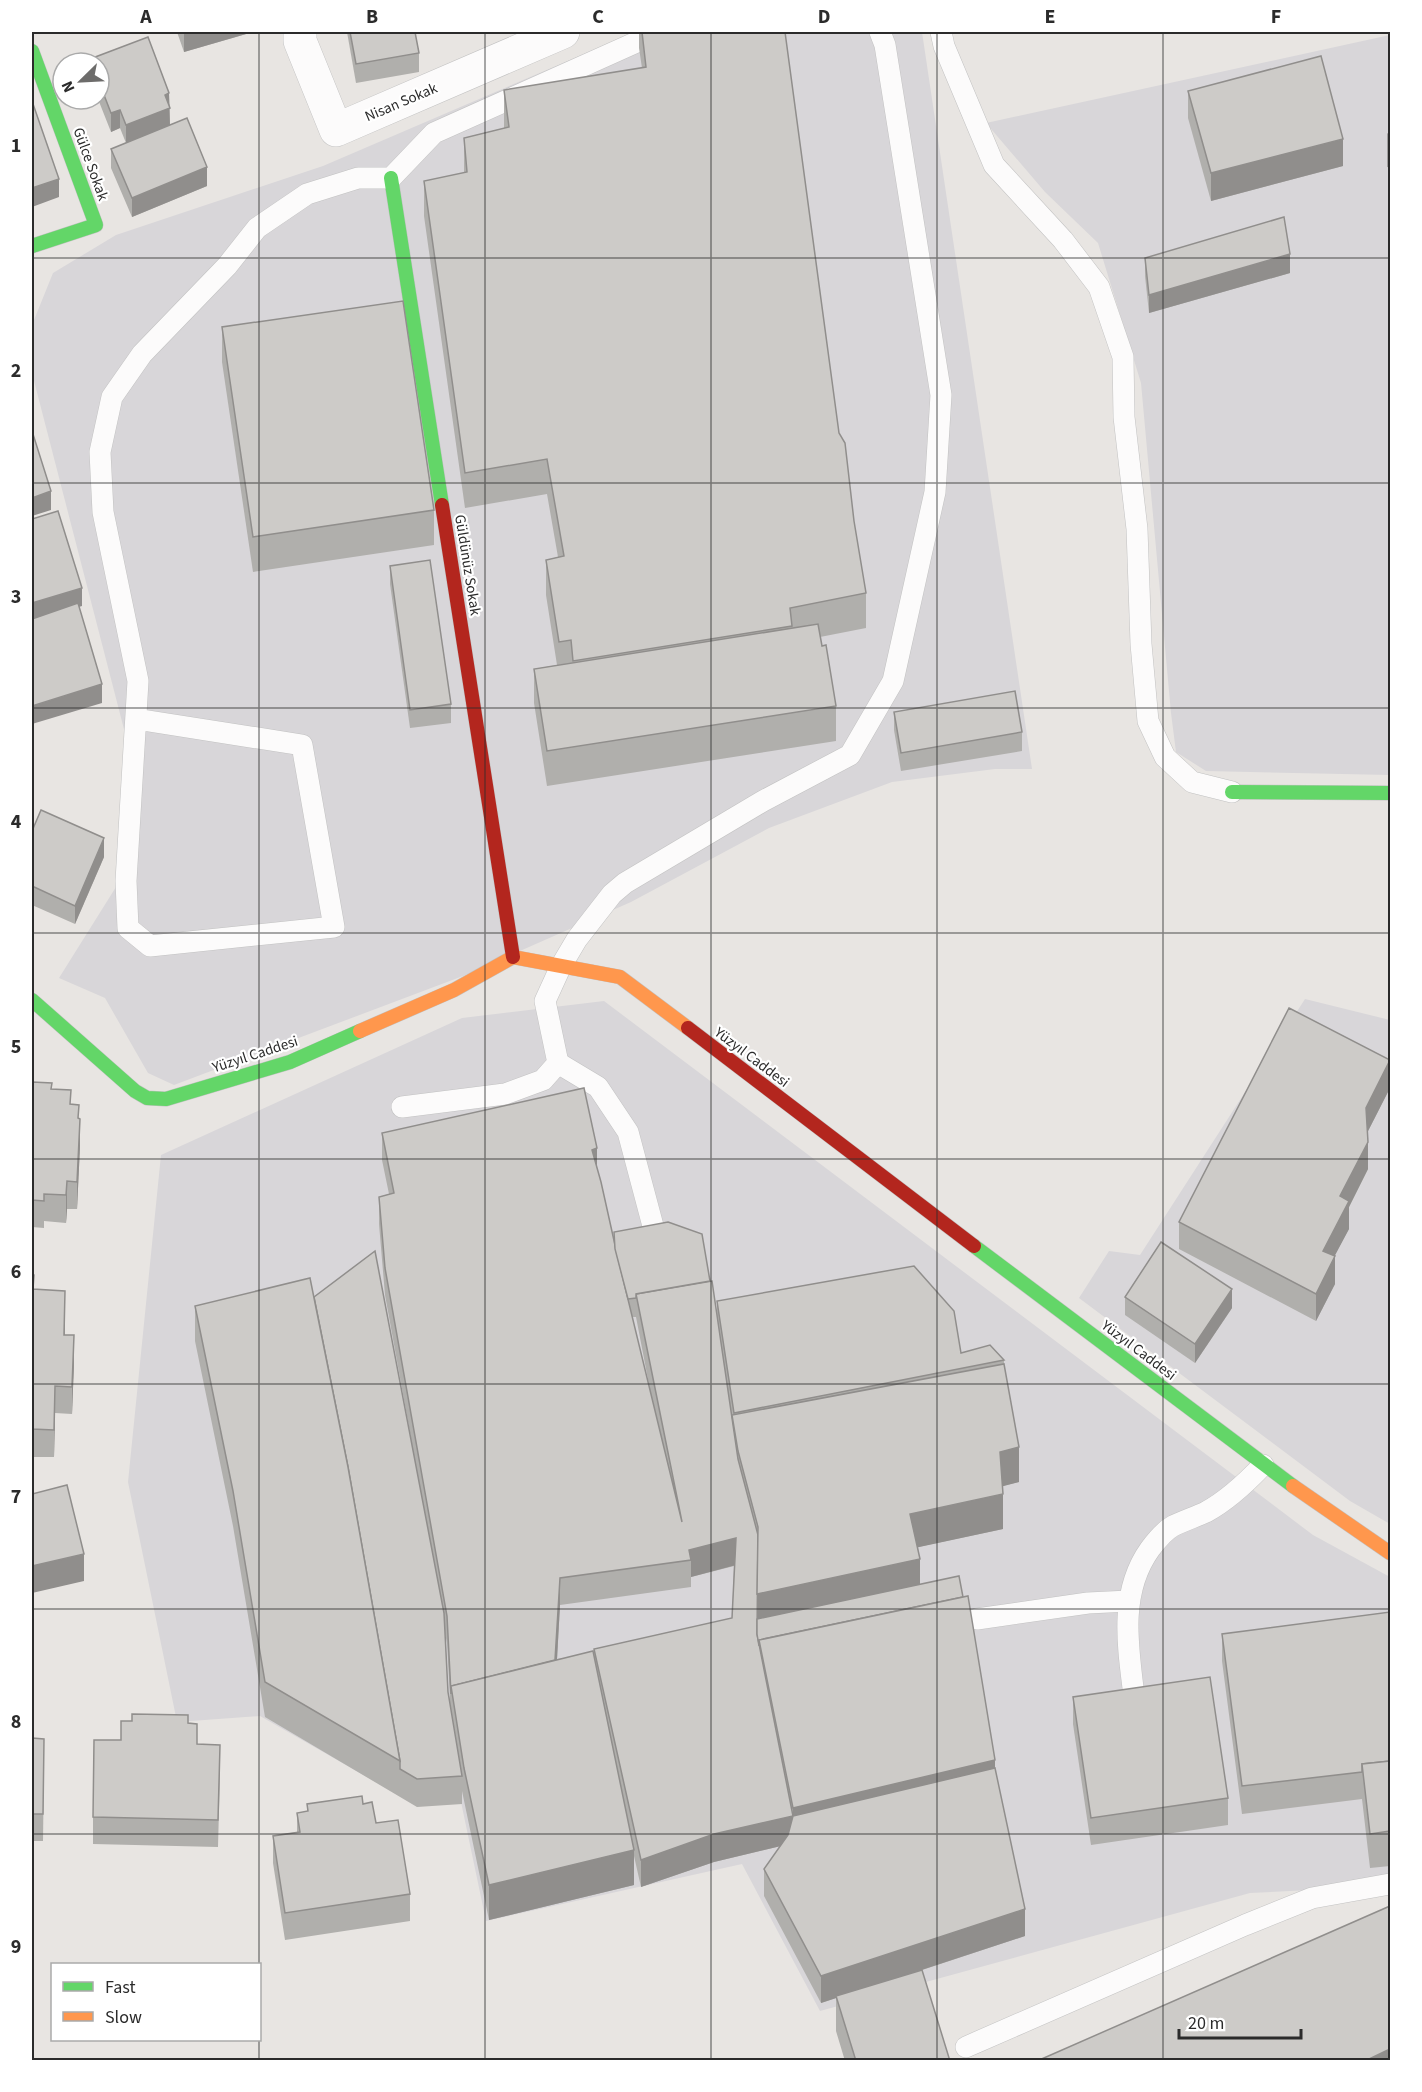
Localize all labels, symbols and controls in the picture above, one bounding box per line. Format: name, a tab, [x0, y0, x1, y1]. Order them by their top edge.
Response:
text: A	[139, 3, 152, 31]
text: B	[366, 3, 378, 31]
text: C	[592, 3, 604, 31]
text: D	[818, 3, 830, 31]
text: E	[1045, 3, 1055, 31]
text: F	[1271, 3, 1281, 31]
north arrow	[51, 51, 111, 111]
text: N	[56, 77, 80, 96]
street label: Nisan Sokak	[362, 78, 441, 127]
street label: Gülce Sokak	[68, 125, 114, 204]
text: 1	[11, 132, 21, 160]
text: 2	[11, 357, 21, 385]
street label: Güldünüz Sokak	[449, 513, 486, 618]
text: 3	[11, 583, 21, 611]
text: 4	[11, 808, 22, 836]
street label: Yüzyıl Caddesi	[709, 1022, 793, 1093]
street label: Yüzyıl Caddesi	[209, 1031, 301, 1078]
text: 5	[11, 1033, 21, 1061]
text: 6	[11, 1258, 21, 1286]
street label: Yüzyıl Caddesi	[1096, 1315, 1180, 1386]
text: 7	[11, 1483, 21, 1511]
text: 8	[11, 1708, 21, 1736]
text: 9	[11, 1933, 21, 1961]
legend	[51, 1963, 261, 2041]
text: Fast	[105, 1975, 136, 2000]
scale bar	[1179, 2002, 1300, 2040]
text: Slow	[105, 2005, 142, 2030]
text: 20 m	[1188, 2011, 1224, 2036]

